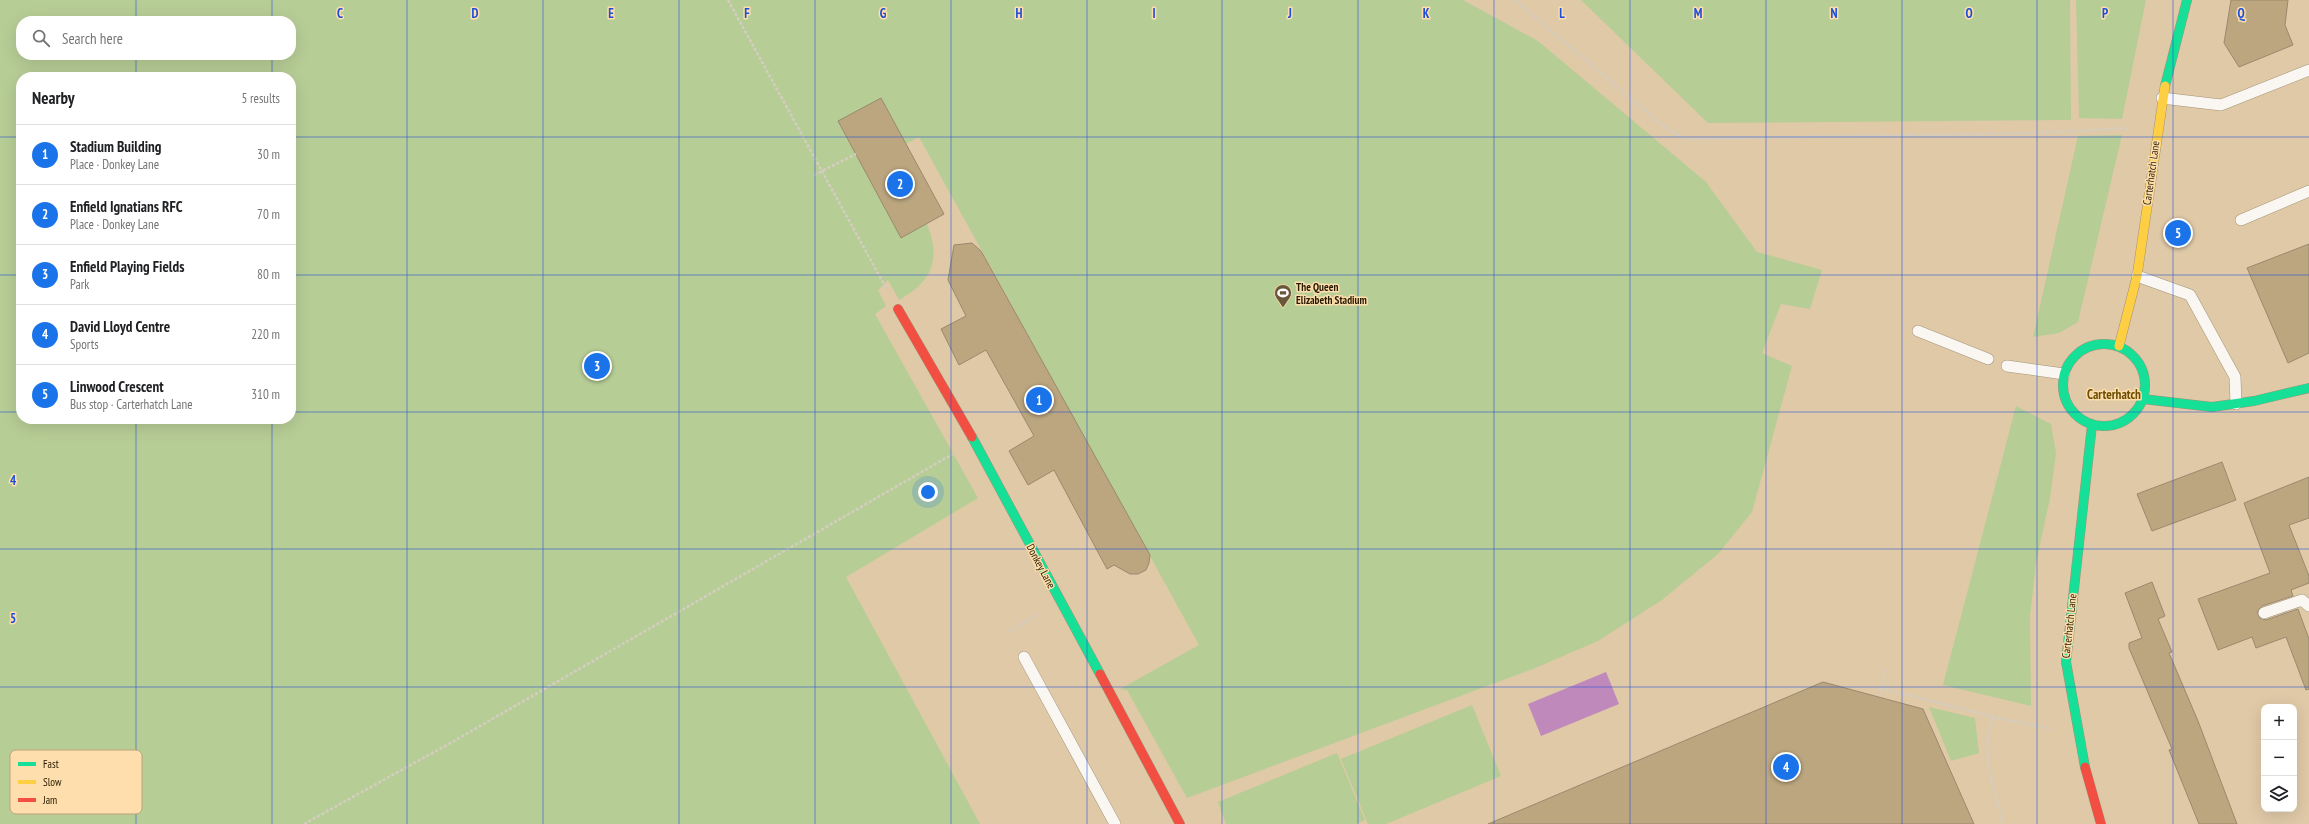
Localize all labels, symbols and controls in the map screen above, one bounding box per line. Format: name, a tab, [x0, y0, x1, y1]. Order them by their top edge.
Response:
text: C	[337, 5, 343, 22]
text: D	[472, 5, 479, 22]
text: E	[608, 5, 614, 22]
text: F	[744, 5, 750, 22]
text: G	[880, 5, 887, 22]
text: H	[1016, 5, 1023, 22]
text: I	[1152, 5, 1156, 22]
text: J	[1287, 5, 1292, 22]
text: K	[1423, 5, 1430, 22]
text: L	[1559, 5, 1565, 22]
text: M	[1694, 5, 1703, 22]
text: N	[1830, 5, 1838, 22]
text: O	[1965, 5, 1973, 22]
text: P	[2102, 5, 2108, 22]
text: Q	[2237, 5, 2245, 22]
search box	[16, 16, 296, 60]
icon: search	[30, 27, 52, 49]
text: Search here	[62, 29, 123, 48]
text: Nearby	[32, 87, 75, 109]
text: 5 results	[241, 90, 280, 107]
text: Stadium Building	[70, 137, 161, 156]
street label: Carterhatch Lane	[2140, 140, 2162, 206]
text: 1	[42, 146, 48, 163]
text: 30 m	[257, 146, 280, 163]
text: Place · Donkey Lane	[70, 156, 159, 173]
pin: 2	[887, 169, 913, 199]
text: Enfield Ignatians RFC	[70, 197, 183, 216]
text: 2	[42, 206, 48, 223]
text: 70 m	[257, 206, 280, 223]
text: Place · Donkey Lane	[70, 216, 159, 233]
pin: 5	[2165, 218, 2191, 248]
text: Enfield Playing Fields	[70, 257, 184, 276]
text: 3	[42, 266, 48, 283]
text: 80 m	[257, 266, 280, 283]
text: Park	[70, 276, 89, 293]
place label: The Queen Elizabeth Stadium	[1296, 280, 1367, 307]
sports icon: The Queen Elizabeth Stadium	[1273, 283, 1293, 308]
text: David Lloyd Centre	[70, 317, 170, 336]
text: 4	[42, 326, 48, 343]
text: 220 m	[251, 326, 280, 343]
text: Sports	[70, 336, 99, 353]
pin: 3	[584, 351, 610, 381]
text: Linwood Crescent	[70, 377, 164, 396]
pin: 1	[1026, 385, 1052, 415]
text: 5	[42, 386, 48, 403]
text: 310 m	[251, 386, 280, 403]
district label: Carterhatch	[2087, 386, 2141, 403]
text: Bus stop · Carterhatch Lane	[70, 396, 193, 413]
text: 4	[10, 472, 17, 489]
your location	[918, 482, 938, 502]
street label: Donkey Lane	[1024, 541, 1059, 591]
street label: Carterhatch Lane	[2059, 593, 2079, 659]
text: 5	[10, 610, 16, 627]
map controls	[2261, 704, 2297, 812]
button: +	[2261, 704, 2297, 740]
button: −	[2261, 740, 2297, 776]
legend	[10, 750, 142, 814]
pin: 4	[1773, 752, 1799, 782]
text: Fast	[43, 757, 59, 771]
text: Slow	[43, 775, 62, 789]
button: layers	[2261, 776, 2297, 812]
text: Jam	[42, 793, 57, 807]

